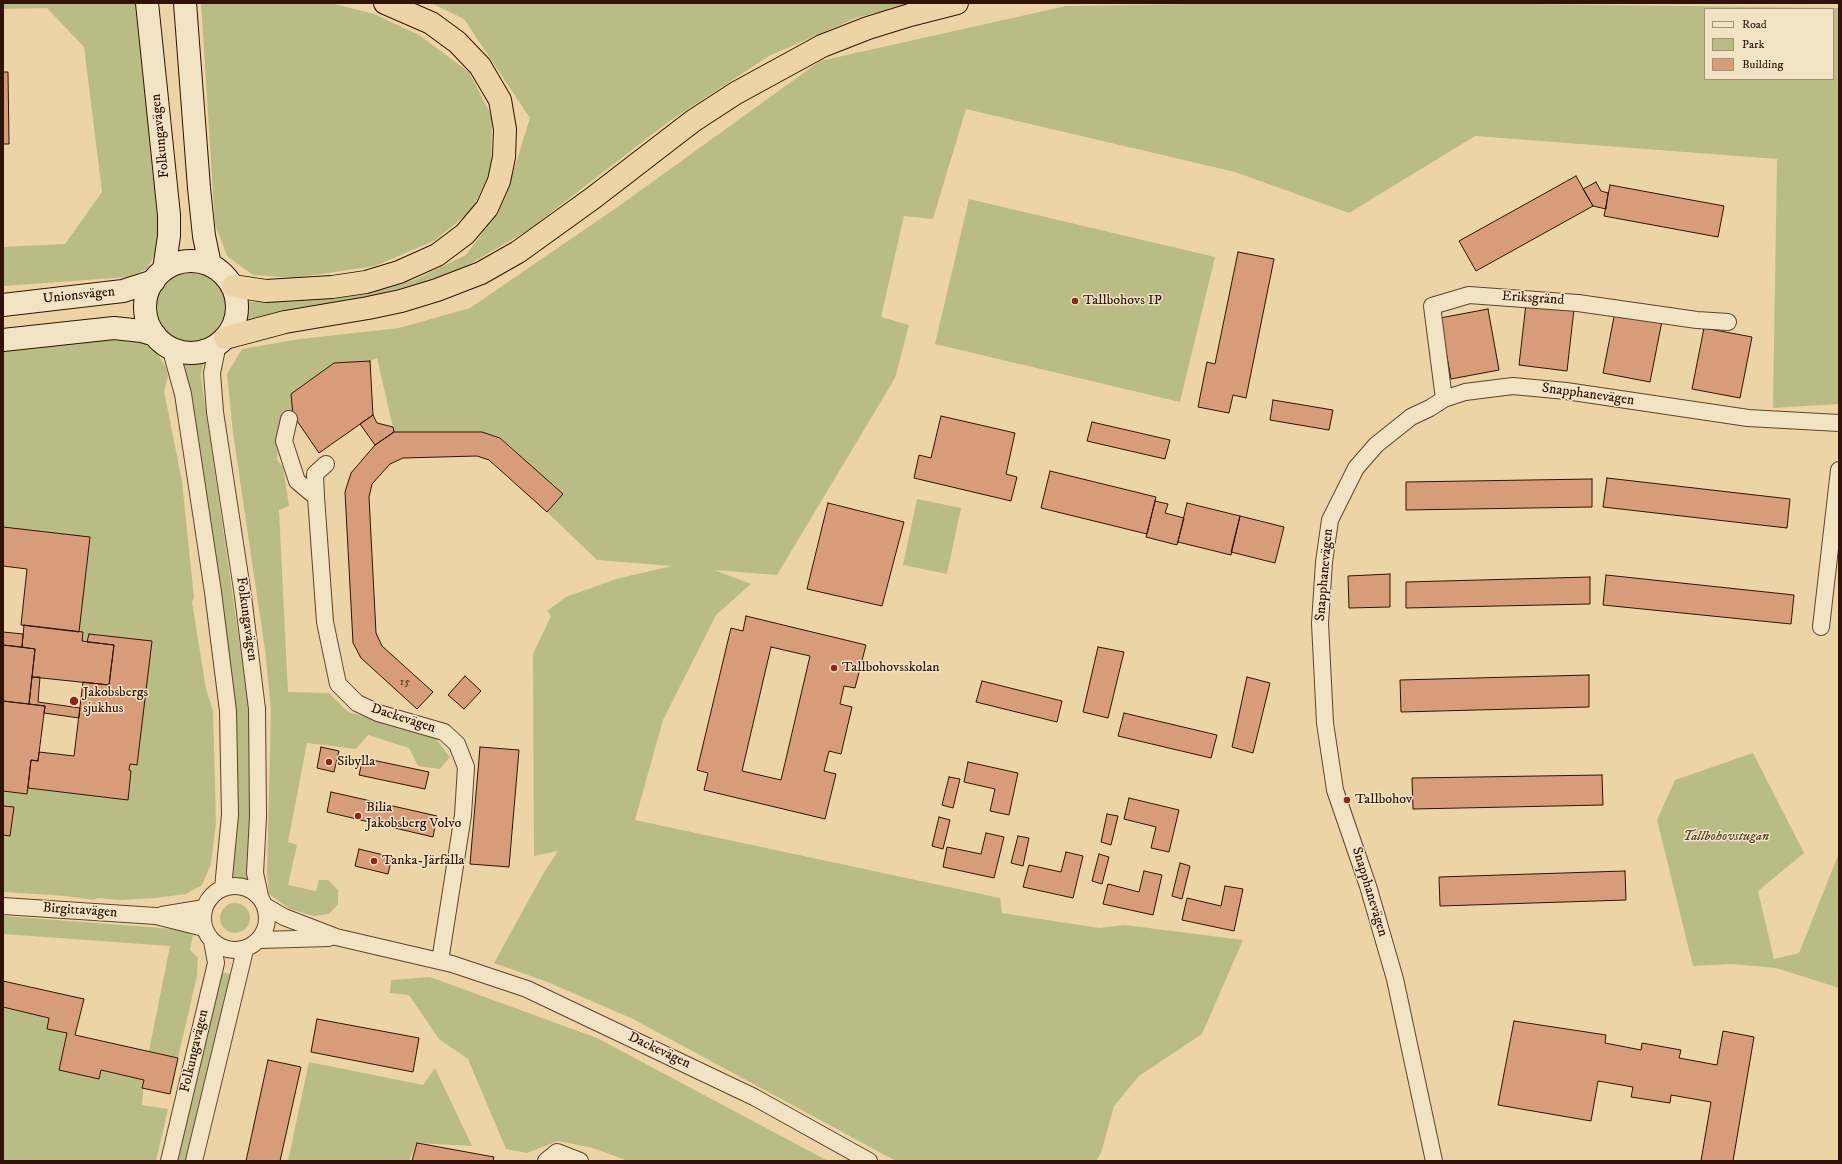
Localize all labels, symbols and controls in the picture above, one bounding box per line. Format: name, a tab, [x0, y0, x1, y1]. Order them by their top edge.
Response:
legend	[1704, 8, 1834, 80]
text: Road	[1742, 17, 1767, 32]
text: Park	[1742, 37, 1764, 52]
text: Building	[1742, 57, 1783, 72]
street label: Folkungavägen	[148, 93, 174, 179]
street label: Unionsvägen	[42, 284, 116, 308]
street label: Eriksgränd	[1501, 288, 1565, 310]
place label: Tallbohovs IP	[1083, 293, 1162, 309]
marker: Tallbohovs IP	[1070, 296, 1080, 306]
street label: Snapphanevägen	[1541, 380, 1635, 410]
street label: Snapphanevägen	[1313, 528, 1337, 622]
street label: Folkungavägen	[232, 576, 260, 662]
place label: Tallbohovsskolan	[842, 660, 940, 676]
marker: Tallbohovsskolan	[829, 663, 839, 673]
house number: 15	[400, 676, 410, 690]
place label: Jakobsbergs sjukhus	[83, 685, 148, 718]
marker: Jakobsbergs sjukhus	[68, 695, 80, 707]
street label: Dackevägen	[369, 701, 437, 737]
place label: Sibylla	[337, 754, 375, 770]
marker: Sibylla	[324, 757, 334, 767]
place label: Tallbohov	[1355, 792, 1412, 808]
marker: Tallbohov	[1342, 795, 1352, 805]
place label: Bilia Jakobsberg Volvo	[366, 800, 461, 832]
marker: Bilia Jakobsberg Volvo	[353, 811, 363, 821]
park label: Tallbohovstugan	[1683, 829, 1769, 845]
street label: Snapphanevägen	[1347, 845, 1391, 939]
place label: Tanka-Järfälla	[382, 853, 465, 869]
marker: Tanka-Järfälla	[369, 856, 379, 866]
street label: Birgittavägen	[42, 900, 118, 922]
street label: Folkungavägen	[177, 1008, 213, 1094]
street label: Dackevägen	[625, 1029, 693, 1073]

